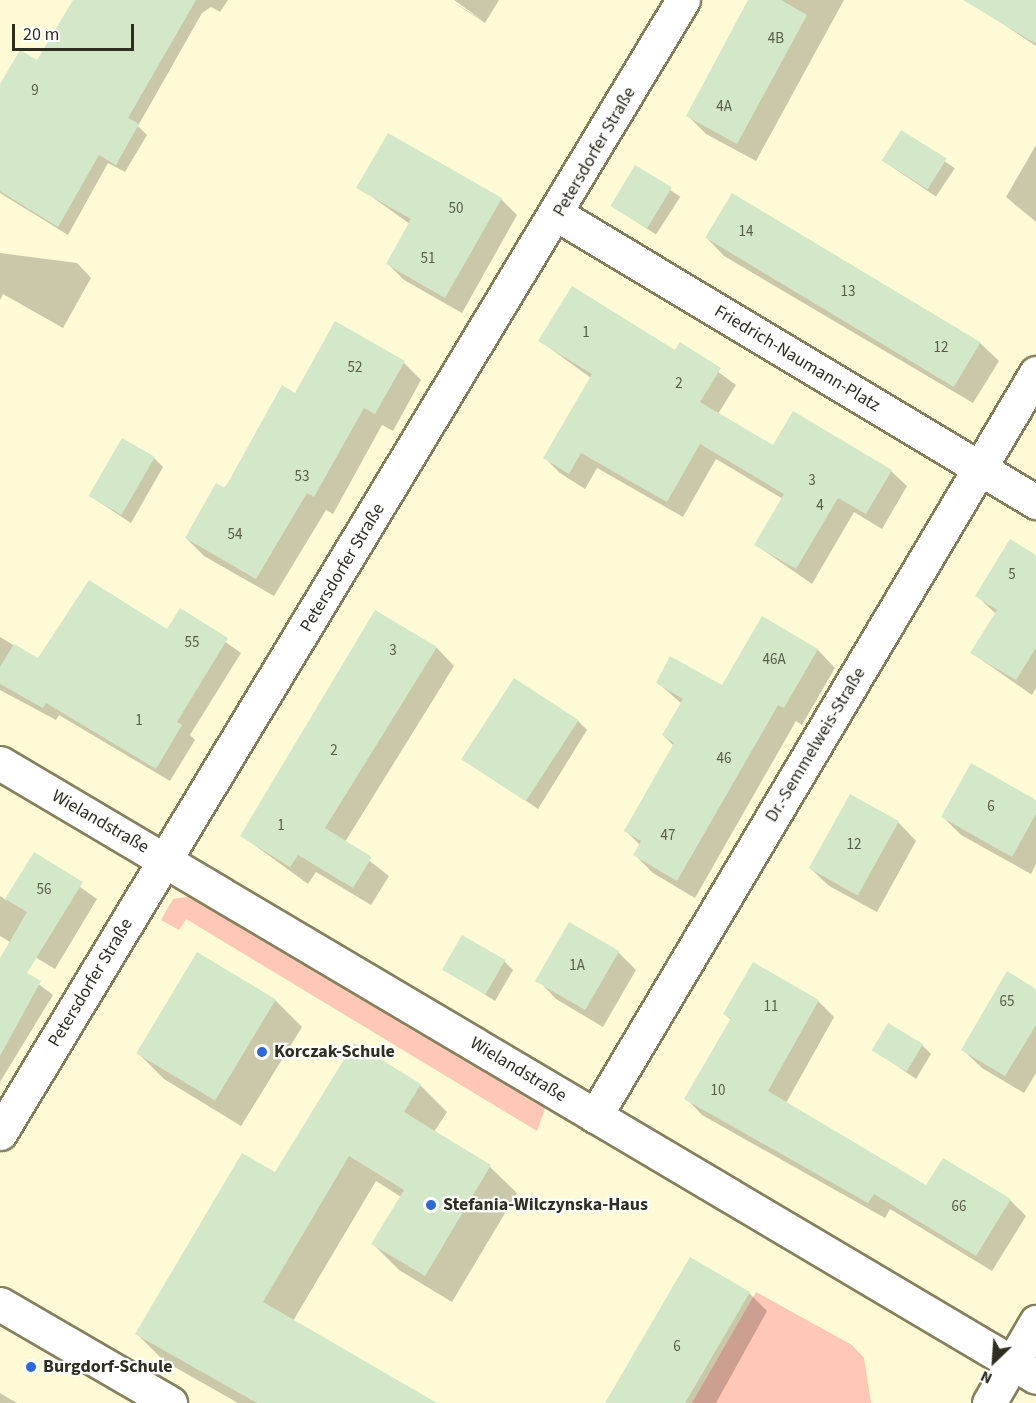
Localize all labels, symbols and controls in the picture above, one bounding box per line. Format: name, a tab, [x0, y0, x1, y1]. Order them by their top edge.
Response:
scale bar	[15, 12, 136, 50]
text: 20 m	[23, 22, 59, 47]
house number: 4B	[768, 30, 784, 48]
house number: 9	[31, 82, 39, 100]
street label: Petersdorfer Straße	[549, 83, 641, 221]
house number: 4A	[716, 98, 732, 116]
house number: 50	[449, 200, 463, 218]
house number: 14	[739, 223, 753, 241]
house number: 51	[421, 250, 435, 268]
house number: 13	[841, 283, 855, 301]
street label: Friedrich-Naumann-Platz	[710, 301, 884, 417]
house number: 1	[582, 324, 590, 342]
house number: 12	[934, 339, 948, 357]
house number: 52	[348, 359, 362, 377]
house number: 2	[675, 375, 683, 393]
house number: 53	[295, 468, 309, 486]
house number: 3	[808, 472, 816, 490]
house number: 4	[816, 497, 824, 515]
street label: Petersdorfer Straße	[296, 500, 390, 636]
house number: 54	[228, 526, 242, 544]
house number: 5	[1008, 566, 1016, 584]
house number: 55	[185, 634, 199, 652]
house number: 3	[389, 642, 397, 660]
house number: 46A	[762, 651, 786, 669]
street label: Dr.-Semmelweis-Straße	[761, 664, 871, 826]
house number: 1	[135, 712, 143, 730]
house number: 2	[330, 742, 338, 760]
house number: 46	[717, 750, 731, 768]
street label: Wielandstraße	[48, 786, 152, 858]
house number: 6	[987, 798, 995, 816]
house number: 1	[277, 817, 285, 835]
house number: 47	[661, 827, 675, 845]
house number: 12	[847, 836, 861, 854]
house number: 56	[37, 881, 51, 899]
street label: Petersdorfer Straße	[44, 915, 138, 1051]
house number: 1A	[569, 957, 585, 975]
house number: 65	[1000, 993, 1014, 1011]
house number: 11	[764, 998, 778, 1016]
street label: Wielandstraße	[466, 1033, 570, 1107]
place label: Korczak-Schule	[274, 1041, 395, 1063]
marker: Korczak-Schule	[255, 1045, 269, 1059]
house number: 10	[711, 1082, 725, 1100]
place label: Stefania-Wilczynska-Haus	[443, 1194, 648, 1216]
marker: Stefania-Wilczynska-Haus	[424, 1198, 438, 1212]
house number: 66	[952, 1198, 966, 1216]
north arrow	[964, 1331, 1024, 1391]
house number: 6	[673, 1338, 681, 1356]
place label: Burgdorf-Schule	[43, 1356, 173, 1378]
marker: Burgdorf-Schule	[24, 1360, 38, 1374]
text: N	[977, 1365, 996, 1390]

